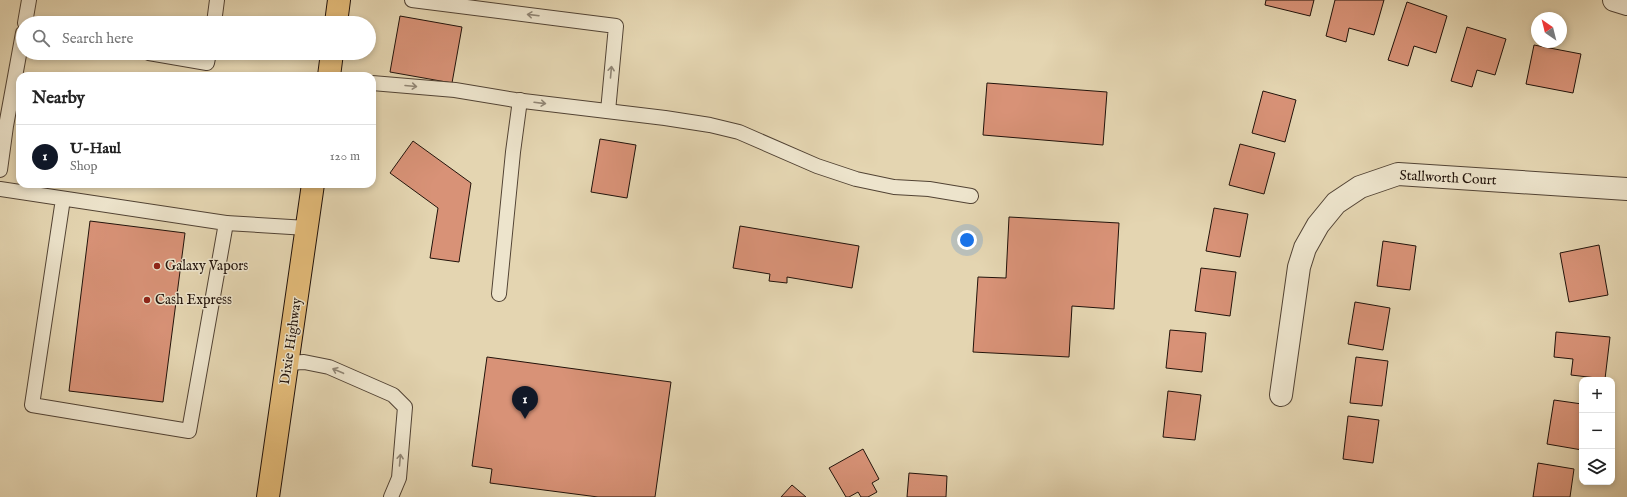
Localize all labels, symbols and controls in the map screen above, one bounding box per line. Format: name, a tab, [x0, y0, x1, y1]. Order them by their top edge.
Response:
one-way arrow	[527, 11, 540, 19]
north arrow	[1531, 12, 1567, 48]
search box	[16, 16, 376, 60]
icon: search	[30, 27, 52, 49]
text: Search here	[62, 29, 133, 48]
one-way arrow	[608, 66, 615, 79]
one-way arrow	[404, 83, 417, 90]
text: Nearby	[32, 88, 85, 109]
one-way arrow	[533, 99, 546, 106]
text: U-Haul	[70, 139, 121, 158]
text: 1	[43, 148, 47, 165]
text: 120 m	[330, 148, 360, 165]
text: Shop	[70, 158, 98, 175]
street label: Stallworth Court	[1399, 166, 1497, 190]
your location	[957, 230, 977, 250]
place label: Galaxy Vapors	[165, 257, 248, 275]
marker: Galaxy Vapors	[152, 261, 162, 271]
place label: Cash Express	[155, 291, 232, 309]
marker: Cash Express	[142, 295, 152, 305]
street label: Dixie Highway	[276, 296, 306, 386]
one-way arrow	[332, 367, 344, 374]
map controls	[1579, 377, 1615, 485]
button: +	[1579, 377, 1615, 413]
pin: 1	[512, 386, 538, 419]
button: −	[1579, 413, 1615, 449]
button: layers	[1579, 449, 1615, 485]
one-way arrow	[397, 453, 404, 466]

